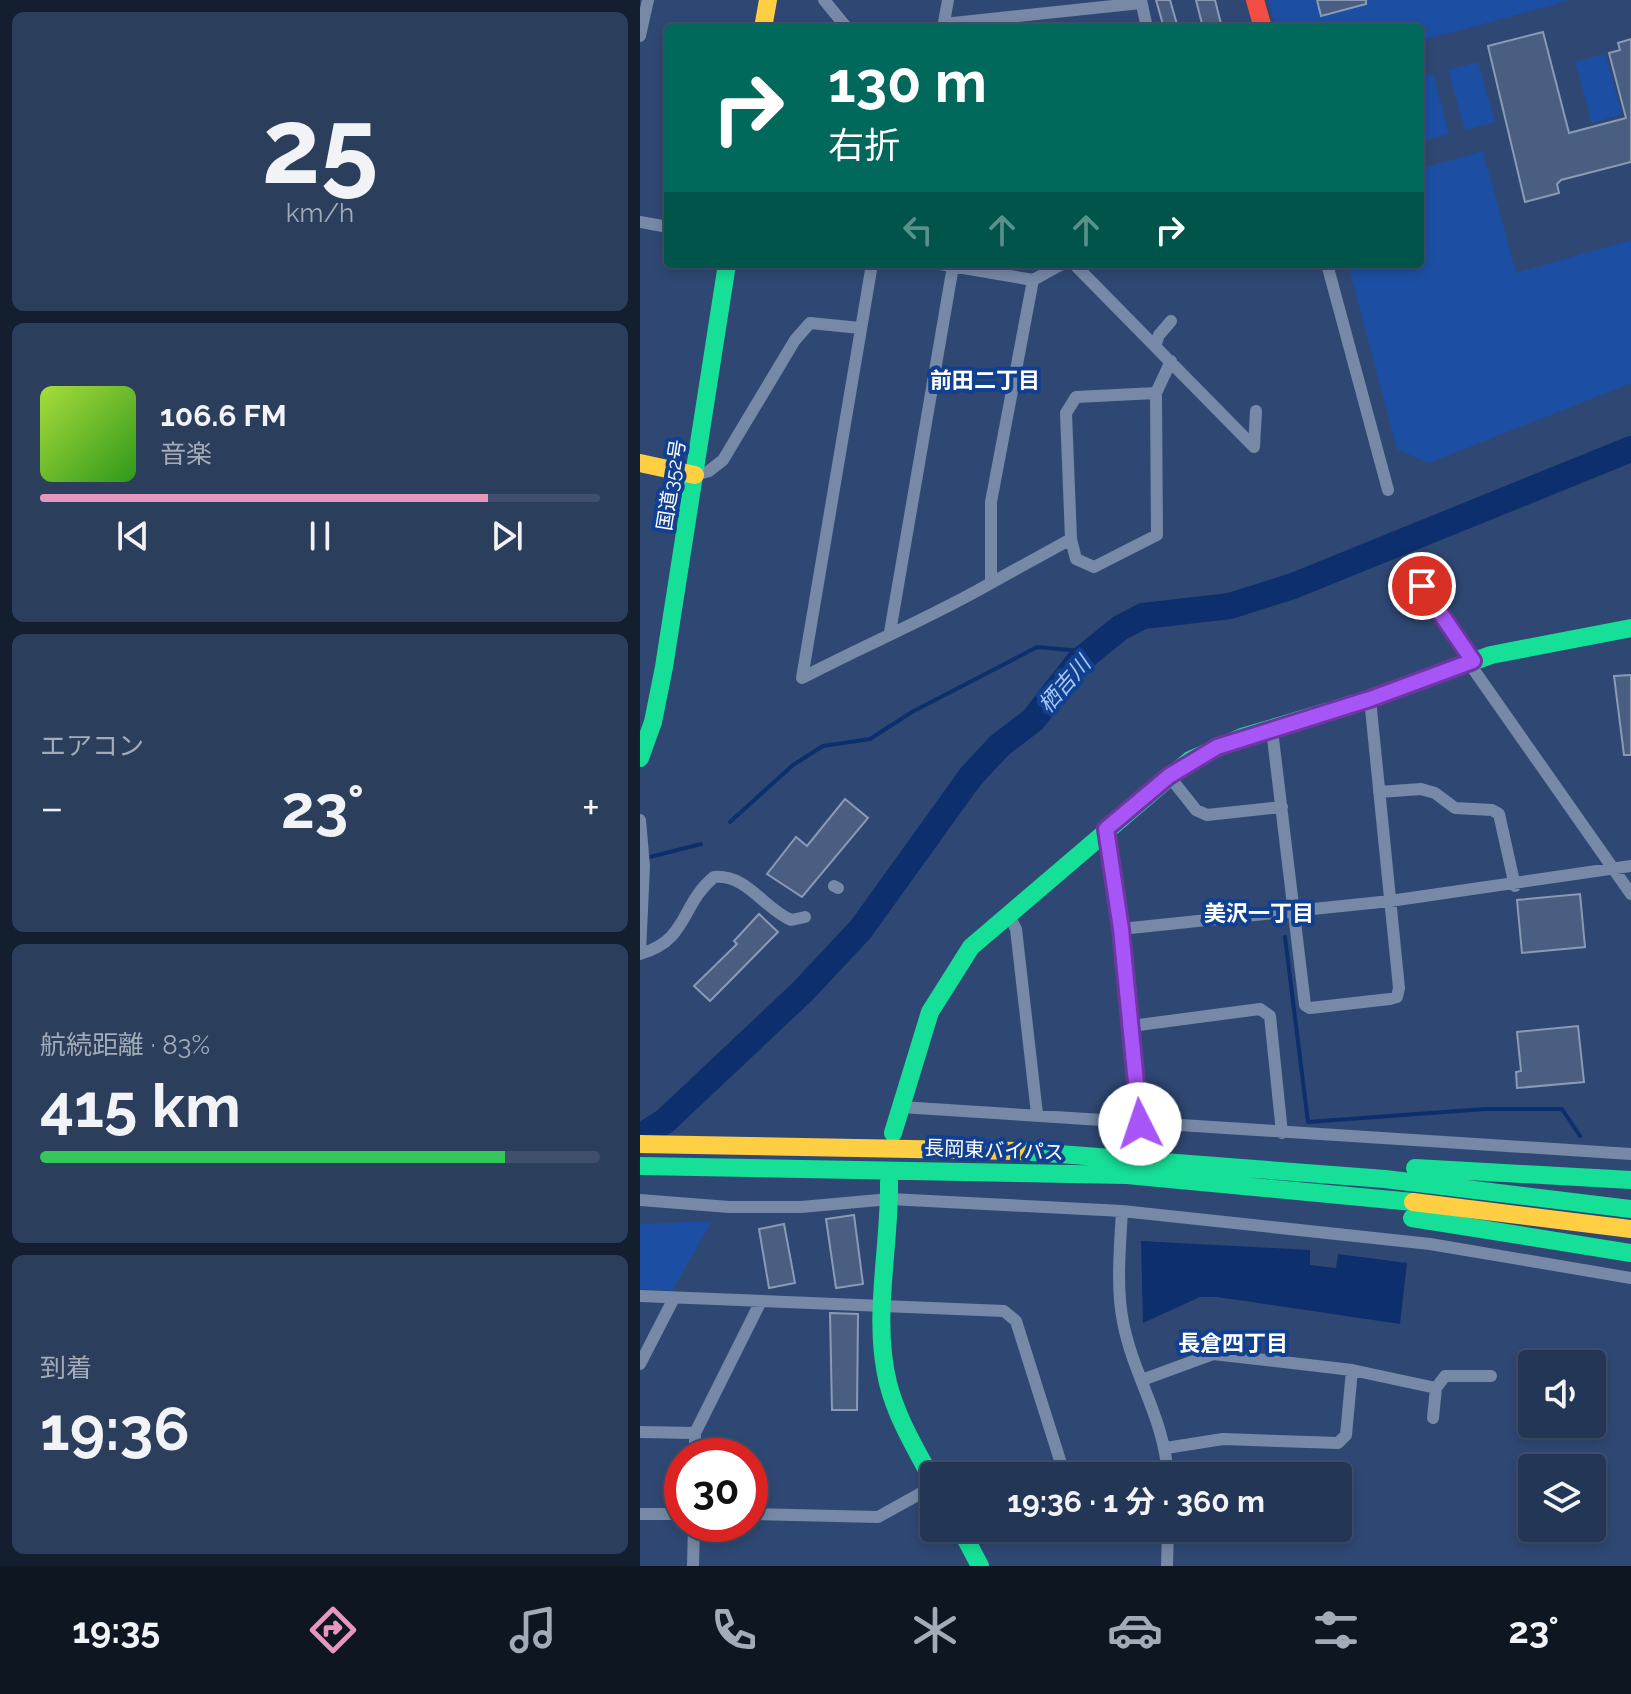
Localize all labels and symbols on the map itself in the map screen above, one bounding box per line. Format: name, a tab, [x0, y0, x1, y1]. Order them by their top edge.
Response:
district label: 前田二丁目	[930, 367, 1040, 393]
street label: 国道352号	[652, 438, 690, 532]
pin	[1388, 552, 1456, 620]
water label: 栖吉川	[1033, 649, 1097, 717]
district label: 美沢一丁目	[1204, 900, 1314, 926]
position arrow	[1098, 1082, 1182, 1166]
street label: 長岡東バイパス	[924, 1136, 1064, 1164]
district label: 長倉四丁目	[1178, 1330, 1288, 1356]
speed limit sign: 30	[664, 1438, 768, 1542]

